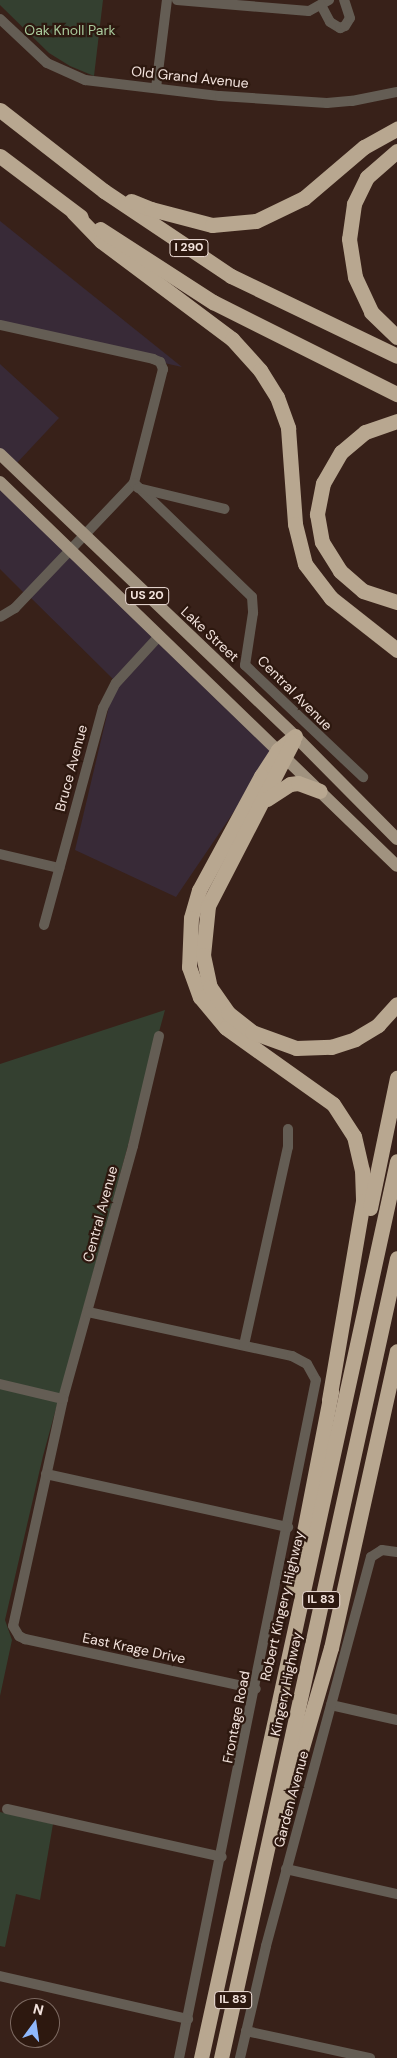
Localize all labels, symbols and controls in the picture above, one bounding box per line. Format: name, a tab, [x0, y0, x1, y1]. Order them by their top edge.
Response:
park label: Oak Knoll Park	[24, 22, 116, 38]
street label: Old Grand Avenue	[130, 62, 250, 92]
road number: I 290	[169, 238, 209, 258]
road number: US 20	[124, 586, 170, 606]
street label: Lake Street	[178, 603, 242, 665]
street label: Central Avenue	[254, 652, 336, 734]
street label: Bruce Avenue	[51, 723, 91, 813]
street label: Central Avenue	[79, 1164, 121, 1264]
street label: Robert Kingery Highway	[257, 1529, 307, 1683]
road number: IL 83	[301, 1590, 341, 1610]
street label: East Krage Drive	[81, 1629, 187, 1667]
street label: Kingery Highway	[267, 1630, 305, 1738]
street label: Frontage Road	[219, 1669, 253, 1765]
street label: Garden Avenue	[270, 1749, 312, 1849]
road number: IL 83	[213, 1990, 253, 2010]
north arrow	[10, 1998, 60, 2048]
text: N	[31, 1999, 46, 2019]

